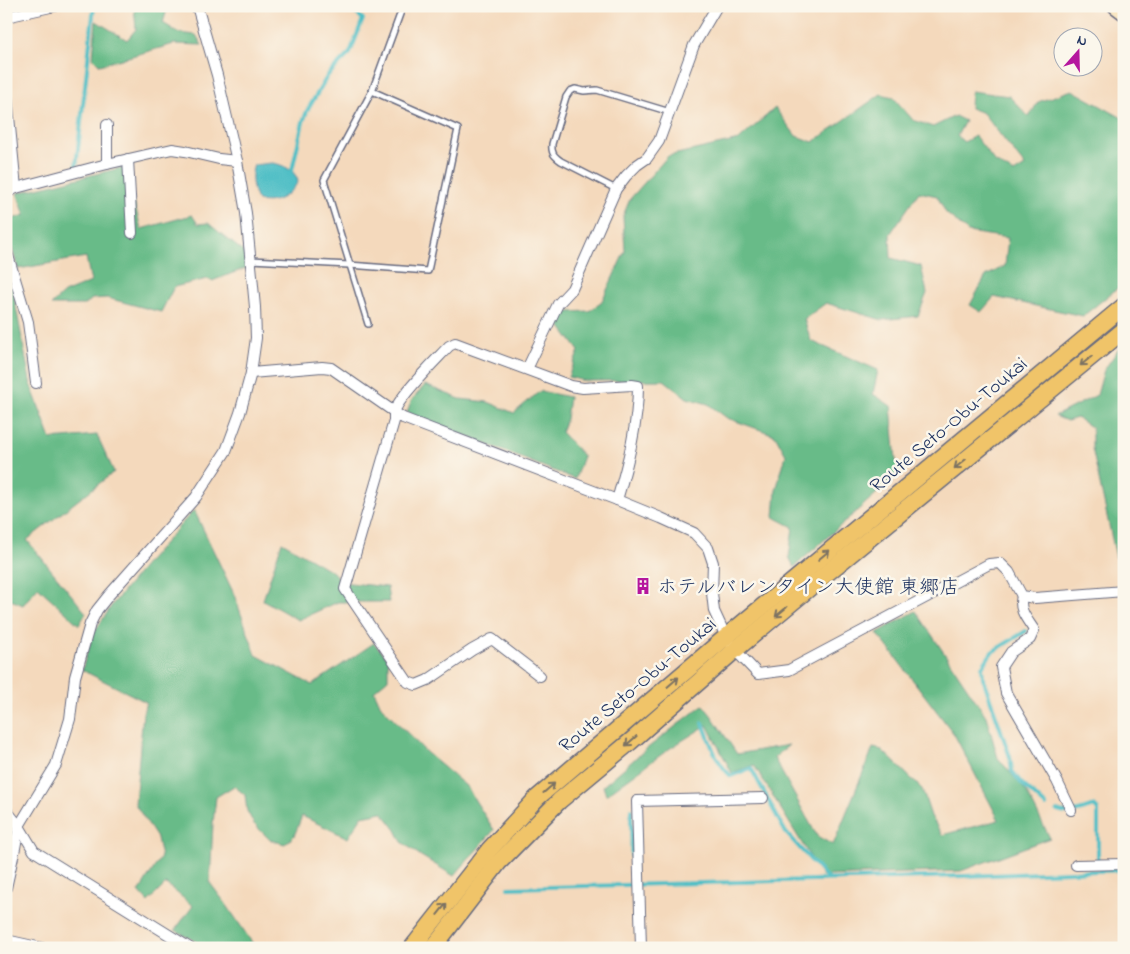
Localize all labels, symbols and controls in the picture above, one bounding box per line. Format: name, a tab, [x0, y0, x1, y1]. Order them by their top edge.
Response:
north arrow	[1052, 28, 1102, 78]
text: N	[1074, 30, 1090, 53]
street label: Route Seto-Obu-Toukai	[864, 351, 1035, 501]
one-way arrow	[1080, 356, 1093, 367]
one-way arrow	[954, 458, 967, 469]
one-way arrow	[817, 550, 830, 561]
place label: ホテルバレンタイン大使館 東郷店	[657, 574, 960, 603]
building icon: ホテルバレンタイン大使館 東郷店	[633, 576, 653, 596]
one-way arrow	[774, 606, 787, 618]
street label: Route Seto-Obu-Toukai	[553, 611, 724, 761]
one-way arrow	[666, 677, 679, 688]
one-way arrow	[625, 736, 638, 747]
one-way arrow	[542, 782, 555, 793]
one-way arrow	[436, 903, 447, 916]

